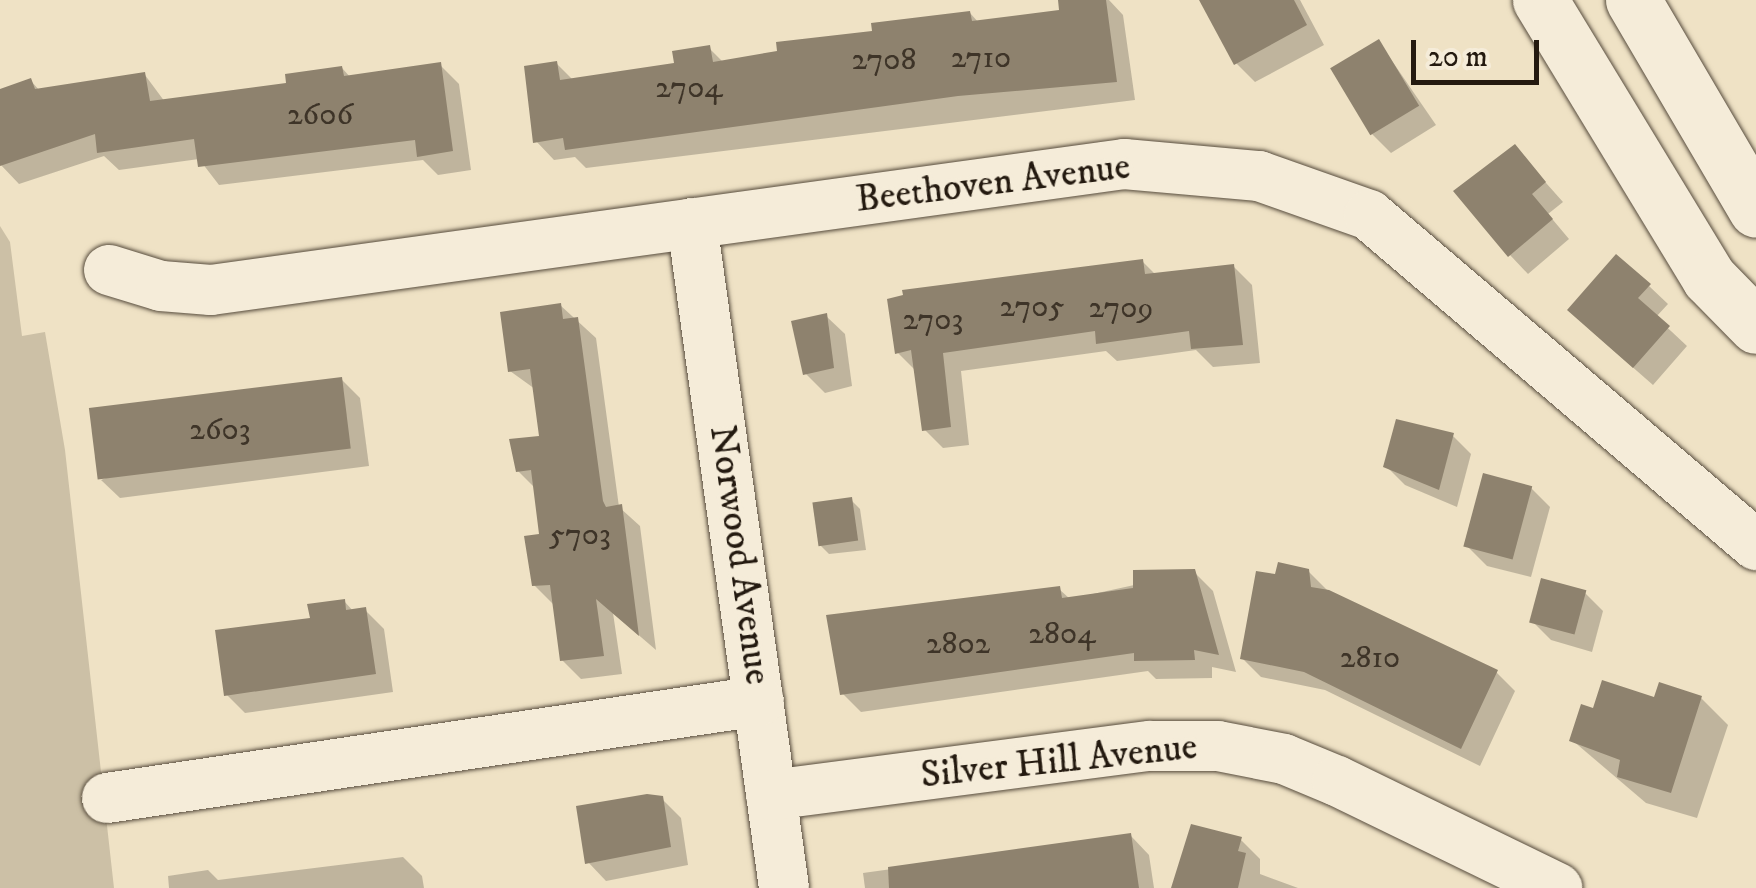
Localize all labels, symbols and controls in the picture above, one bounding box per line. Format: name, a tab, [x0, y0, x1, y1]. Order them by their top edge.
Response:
scale bar	[1416, 20, 1544, 82]
house number: 2710	[951, 39, 1011, 77]
text: 20 m	[1428, 39, 1488, 76]
house number: 2708	[851, 41, 917, 79]
house number: 2704	[655, 69, 723, 107]
house number: 2606	[287, 96, 353, 134]
street label: Beethoven Avenue	[853, 145, 1133, 223]
house number: 2705	[1000, 288, 1064, 326]
house number: 2709	[1088, 289, 1154, 327]
house number: 2703	[903, 301, 963, 339]
house number: 2603	[189, 411, 251, 449]
street label: Norwood Avenue	[698, 423, 780, 687]
house number: 5703	[549, 516, 611, 554]
house number: 2804	[1028, 615, 1096, 653]
house number: 2802	[926, 625, 990, 663]
house number: 2810	[1340, 639, 1400, 677]
street label: Silver Hill Avenue	[919, 725, 1199, 799]

